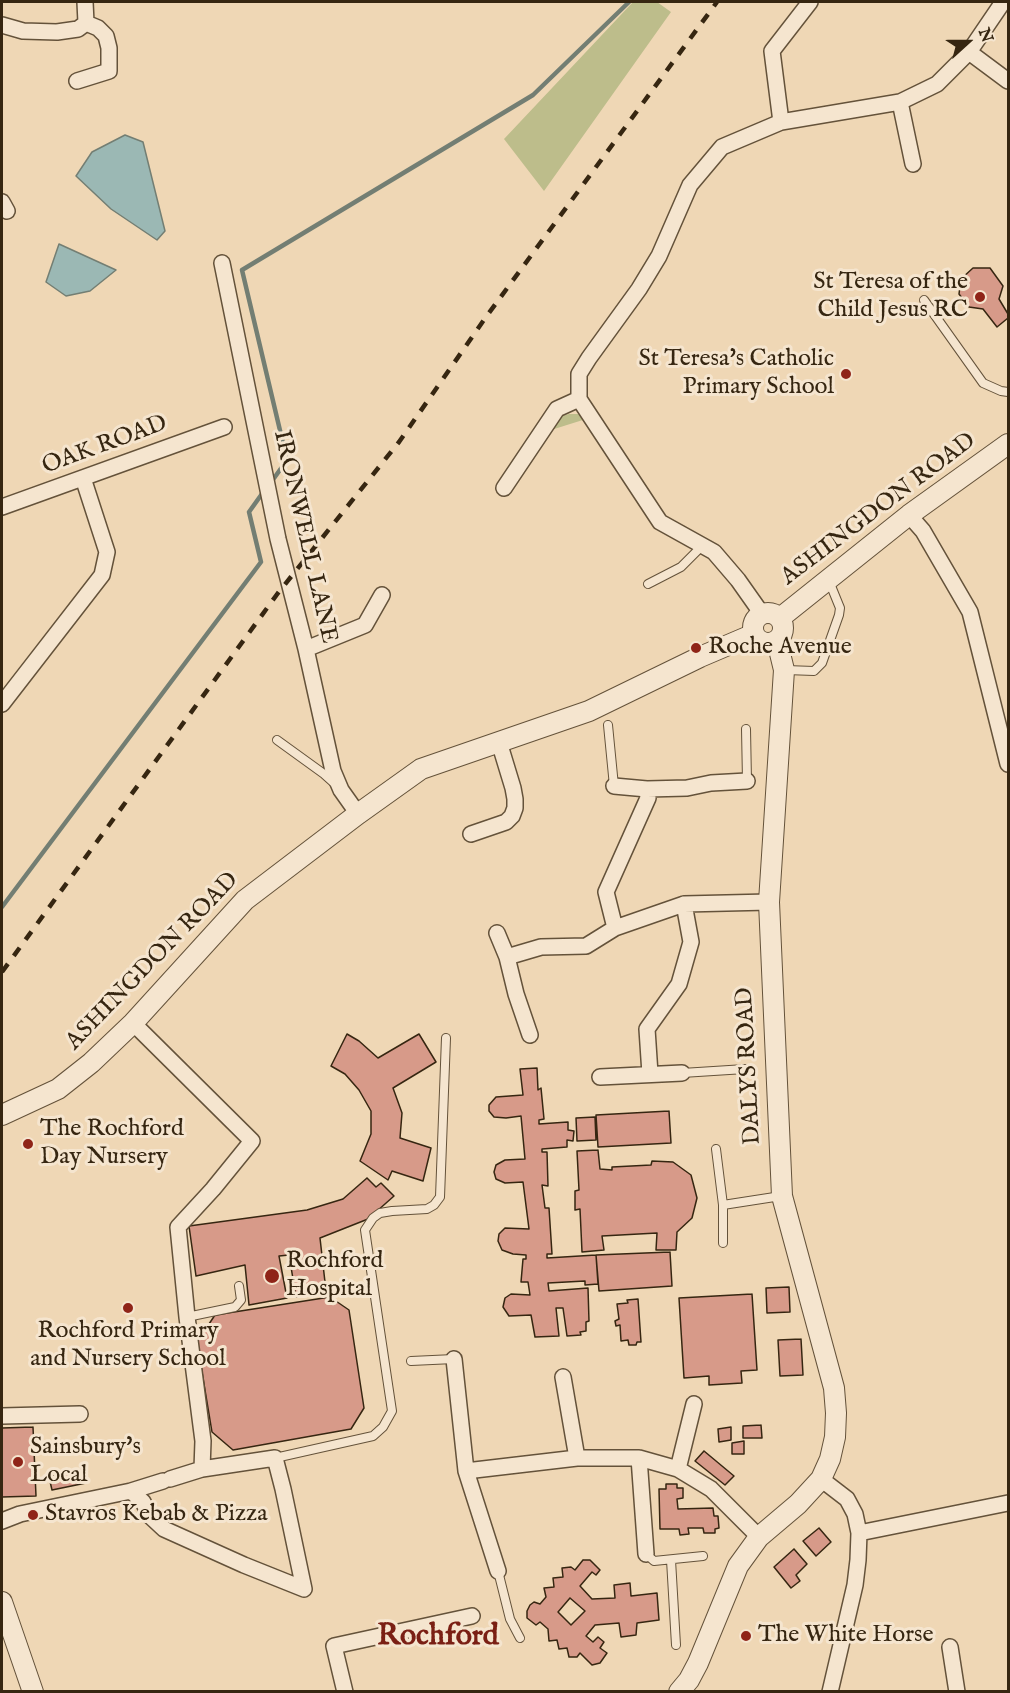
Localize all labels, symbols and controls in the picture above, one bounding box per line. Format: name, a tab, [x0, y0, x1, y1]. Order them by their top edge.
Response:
north arrow	[938, 12, 998, 72]
text: N	[973, 26, 997, 46]
place label: St Teresa of the Child Jesus RC	[813, 269, 968, 325]
marker: St Teresa of the Child Jesus RC	[973, 290, 987, 304]
place label: St Teresa's Catholic Primary School	[639, 346, 834, 402]
marker: St Teresa's Catholic Primary School	[839, 367, 853, 381]
street label: OAK ROAD	[39, 410, 171, 482]
street label: ASHINGDON ROAD	[776, 427, 982, 593]
street label: IRONWELL LANE	[265, 428, 343, 646]
place label: Roche Avenue	[708, 634, 852, 662]
marker: Roche Avenue	[689, 641, 703, 655]
street label: ASHINGDON ROAD	[61, 867, 245, 1057]
street label: DALYS ROAD	[731, 986, 769, 1146]
place label: The Rochford Day Nursery	[40, 1116, 184, 1172]
marker: The Rochford Day Nursery	[21, 1137, 35, 1151]
place label: Rochford Hospital	[286, 1248, 383, 1304]
marker: Rochford Hospital	[263, 1267, 281, 1285]
marker: Rochford Primary and Nursery School	[121, 1301, 135, 1315]
place label: Rochford Primary and Nursery School	[30, 1318, 226, 1374]
place label: Sainsbury's Local	[30, 1434, 141, 1490]
marker: Sainsbury's Local	[11, 1455, 25, 1469]
place label: Stavros Kebab & Pizza	[45, 1501, 268, 1529]
marker: Stavros Kebab & Pizza	[26, 1508, 40, 1522]
district label: Rochford	[377, 1620, 499, 1656]
place label: The White Horse	[758, 1622, 933, 1650]
marker: The White Horse	[739, 1629, 753, 1643]

